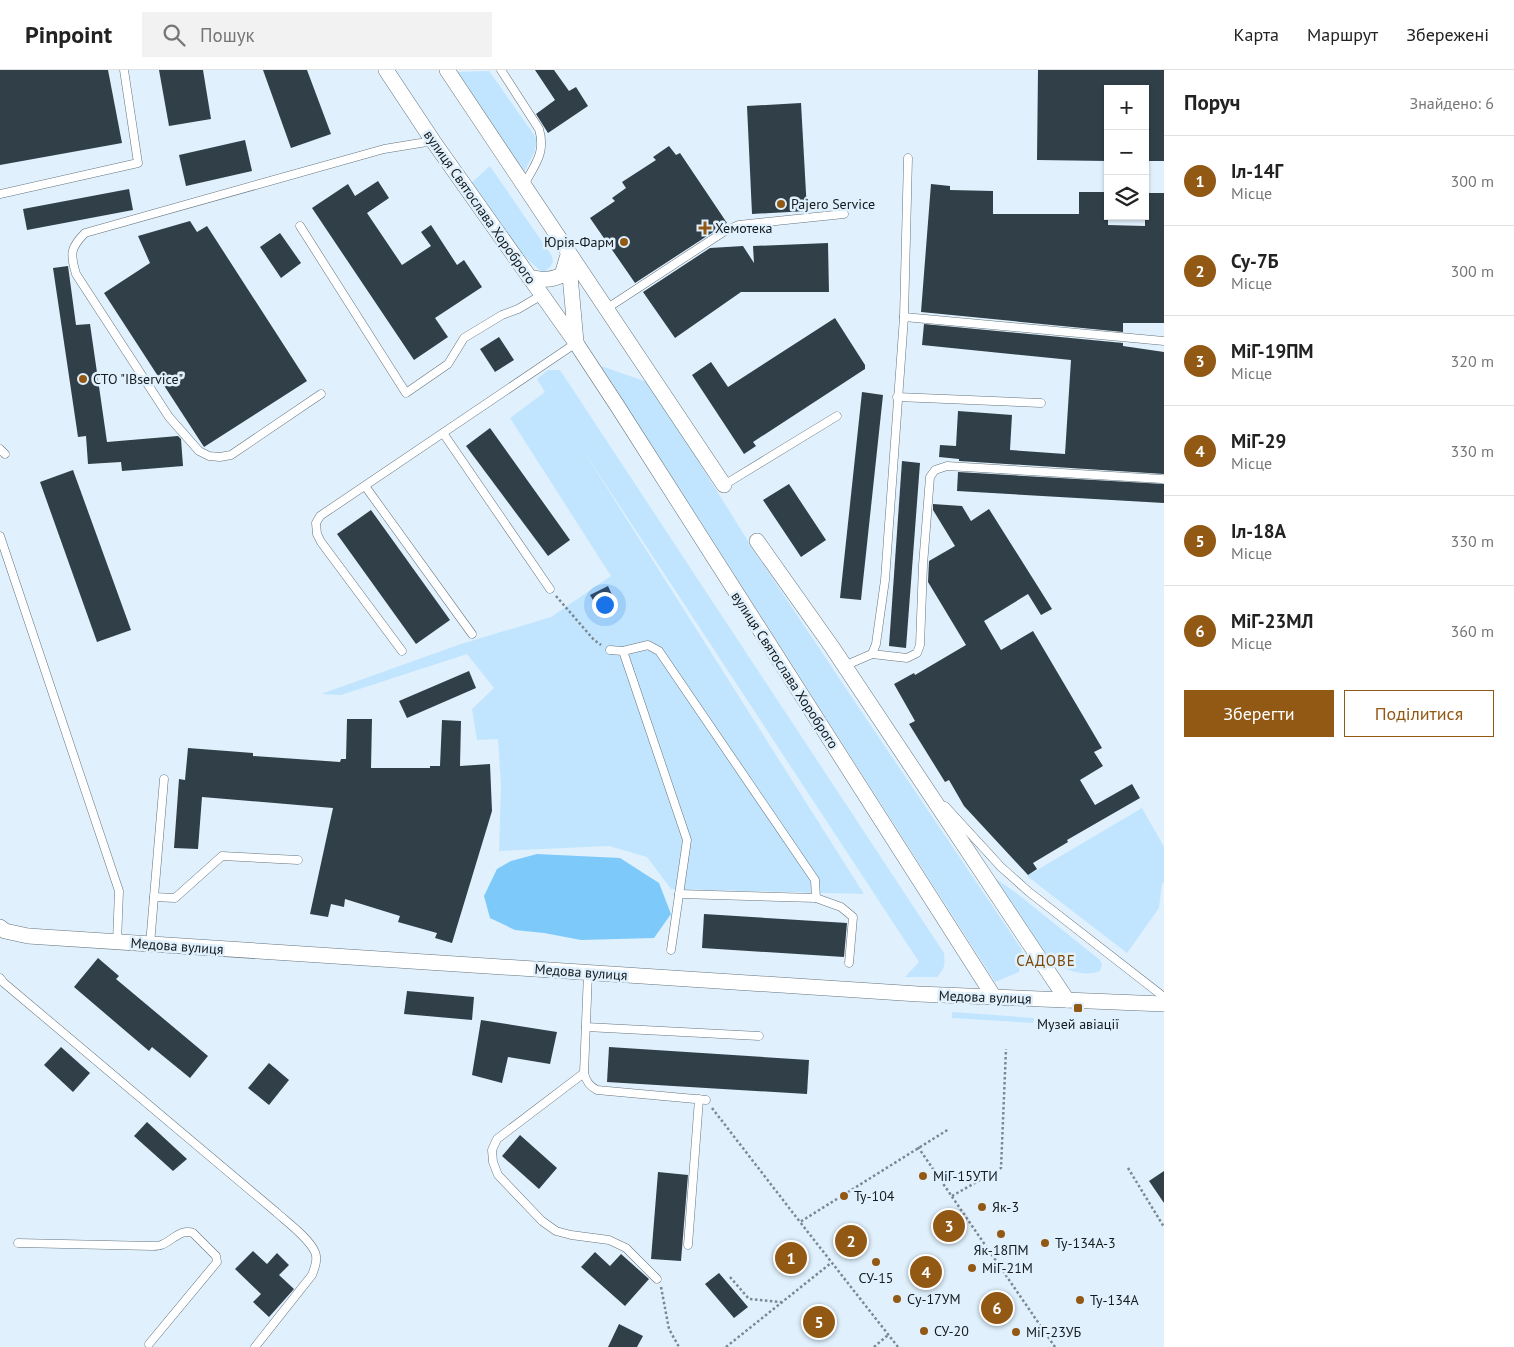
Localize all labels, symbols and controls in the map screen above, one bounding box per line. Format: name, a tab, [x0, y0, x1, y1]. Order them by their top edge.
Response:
search box	[142, 12, 492, 57]
text: Pinpoint	[25, 19, 112, 50]
icon: search	[160, 21, 188, 49]
text: Пошук	[200, 23, 255, 47]
text: Карта	[1234, 23, 1279, 46]
text: Маршрут	[1307, 23, 1378, 46]
text: Збережені	[1406, 23, 1489, 46]
map controls	[1104, 85, 1149, 220]
button: +	[1104, 85, 1149, 130]
text: Поруч	[1184, 89, 1240, 116]
text: Знайдено: 6	[1410, 93, 1494, 113]
street label: вулиця Святослава Хороброго	[420, 127, 540, 287]
button: −	[1104, 130, 1149, 175]
text: Іл-14Г	[1231, 159, 1283, 183]
text: 1	[1195, 171, 1205, 191]
text: 300 m	[1451, 171, 1494, 191]
button: layers	[1104, 175, 1149, 220]
text: Місце	[1231, 183, 1272, 203]
place label: Pajero Service	[791, 195, 875, 213]
marker: Pajero Service	[775, 198, 787, 210]
place label: Хемотека	[715, 219, 773, 237]
marker: Хемотека	[699, 222, 711, 234]
place label: Юрія-Фарм	[544, 233, 614, 251]
marker: Юрія-Фарм	[618, 236, 630, 248]
text: Су-7Б	[1231, 249, 1278, 273]
text: 2	[1195, 261, 1205, 281]
text: 300 m	[1451, 261, 1494, 281]
text: Місце	[1231, 273, 1272, 293]
text: МіГ-19ПМ	[1231, 339, 1314, 363]
text: 3	[1195, 351, 1205, 371]
text: 320 m	[1451, 351, 1494, 371]
text: Місце	[1231, 363, 1272, 383]
place label: СТО "IBservice"	[93, 370, 183, 388]
marker: СТО "IBservice"	[77, 373, 89, 385]
text: МіГ-29	[1231, 429, 1286, 453]
text: 4	[1195, 441, 1205, 461]
text: 330 m	[1451, 441, 1494, 461]
text: Місце	[1231, 453, 1272, 473]
text: Іл-18А	[1231, 519, 1286, 543]
text: 5	[1195, 531, 1205, 551]
text: 330 m	[1451, 531, 1494, 551]
text: Місце	[1231, 543, 1272, 563]
street label: вулиця Святослава Хороброго	[727, 588, 843, 752]
your location	[592, 592, 618, 618]
text: МіГ-23МЛ	[1231, 609, 1313, 633]
text: 6	[1195, 621, 1205, 641]
text: 360 m	[1451, 621, 1494, 641]
text: Місце	[1231, 633, 1272, 653]
button: Зберегти	[1184, 690, 1334, 737]
button: Поділитися	[1344, 690, 1494, 737]
street label: Медова вулиця	[130, 934, 224, 958]
district label: САДОВЕ	[1016, 951, 1076, 970]
street label: Медова вулиця	[534, 960, 628, 984]
street label: Медова вулиця	[938, 986, 1032, 1008]
marker: Музей авіації	[1072, 1002, 1084, 1014]
place label: Музей авіації	[1037, 1015, 1119, 1033]
place label: МіГ-15УТИ	[933, 1167, 998, 1185]
marker: МіГ-15УТИ	[917, 1170, 929, 1182]
place label: Ту-104	[854, 1187, 895, 1205]
marker: Ту-104	[838, 1190, 850, 1202]
place label: Як-3	[992, 1198, 1019, 1216]
marker: Як-3	[976, 1201, 988, 1213]
pin: 3	[933, 1207, 965, 1245]
pin: 2	[835, 1222, 867, 1260]
marker: Як-18ПМ	[995, 1228, 1007, 1240]
place label: Ту-134А-3	[1055, 1234, 1116, 1252]
marker: Ту-134А-3	[1039, 1237, 1051, 1249]
pin: 1	[775, 1239, 807, 1277]
place label: Як-18ПМ	[974, 1241, 1028, 1259]
pin: 4	[910, 1253, 942, 1291]
marker: СУ-15	[870, 1256, 882, 1268]
place label: МіГ-21М	[982, 1259, 1033, 1277]
marker: МіГ-21М	[966, 1262, 978, 1274]
place label: СУ-15	[859, 1269, 893, 1287]
pin: 6	[981, 1289, 1013, 1327]
place label: Су-17УМ	[907, 1290, 961, 1308]
place label: Ту-134А	[1090, 1291, 1139, 1309]
marker: Су-17УМ	[891, 1293, 903, 1305]
marker: Ту-134А	[1074, 1294, 1086, 1306]
pin: 5	[803, 1303, 835, 1341]
place label: СУ-20	[934, 1322, 969, 1340]
place label: МіГ-23УБ	[1026, 1323, 1082, 1341]
marker: СУ-20	[918, 1325, 930, 1337]
marker: МіГ-23УБ	[1010, 1326, 1022, 1338]

